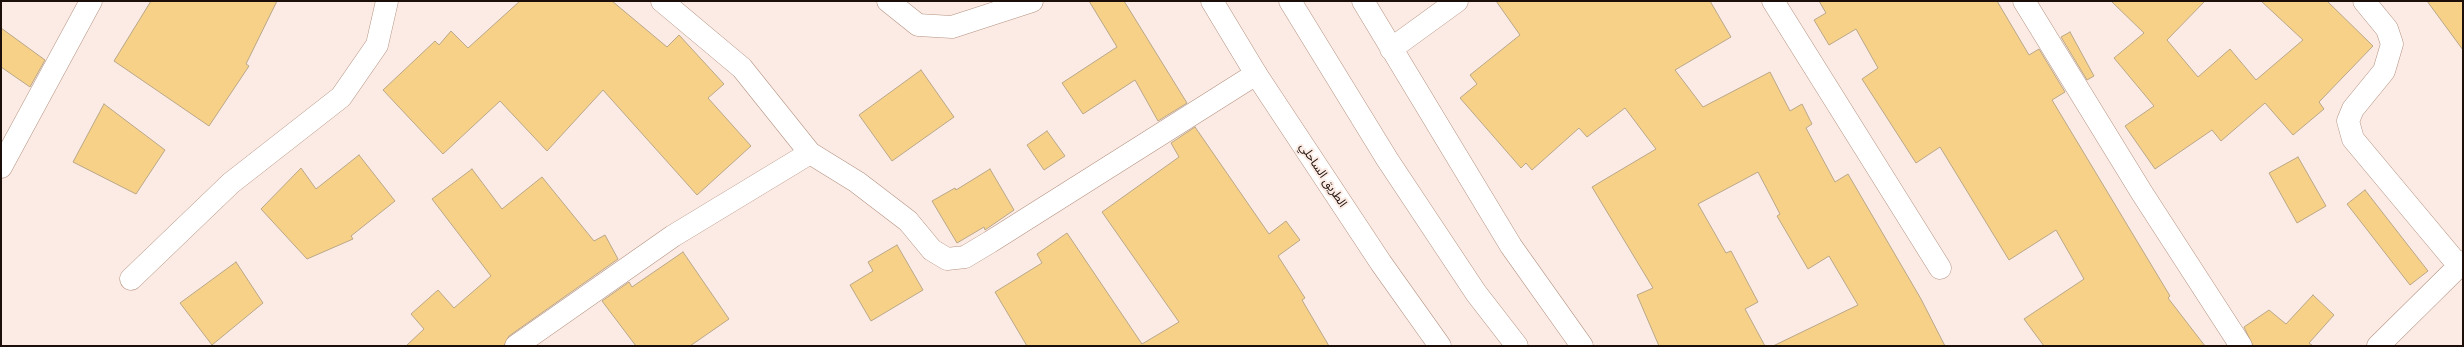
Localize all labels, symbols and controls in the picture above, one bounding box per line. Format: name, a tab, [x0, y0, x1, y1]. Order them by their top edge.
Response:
street label: الطريق الساحلي	[1296, 140, 1350, 210]

